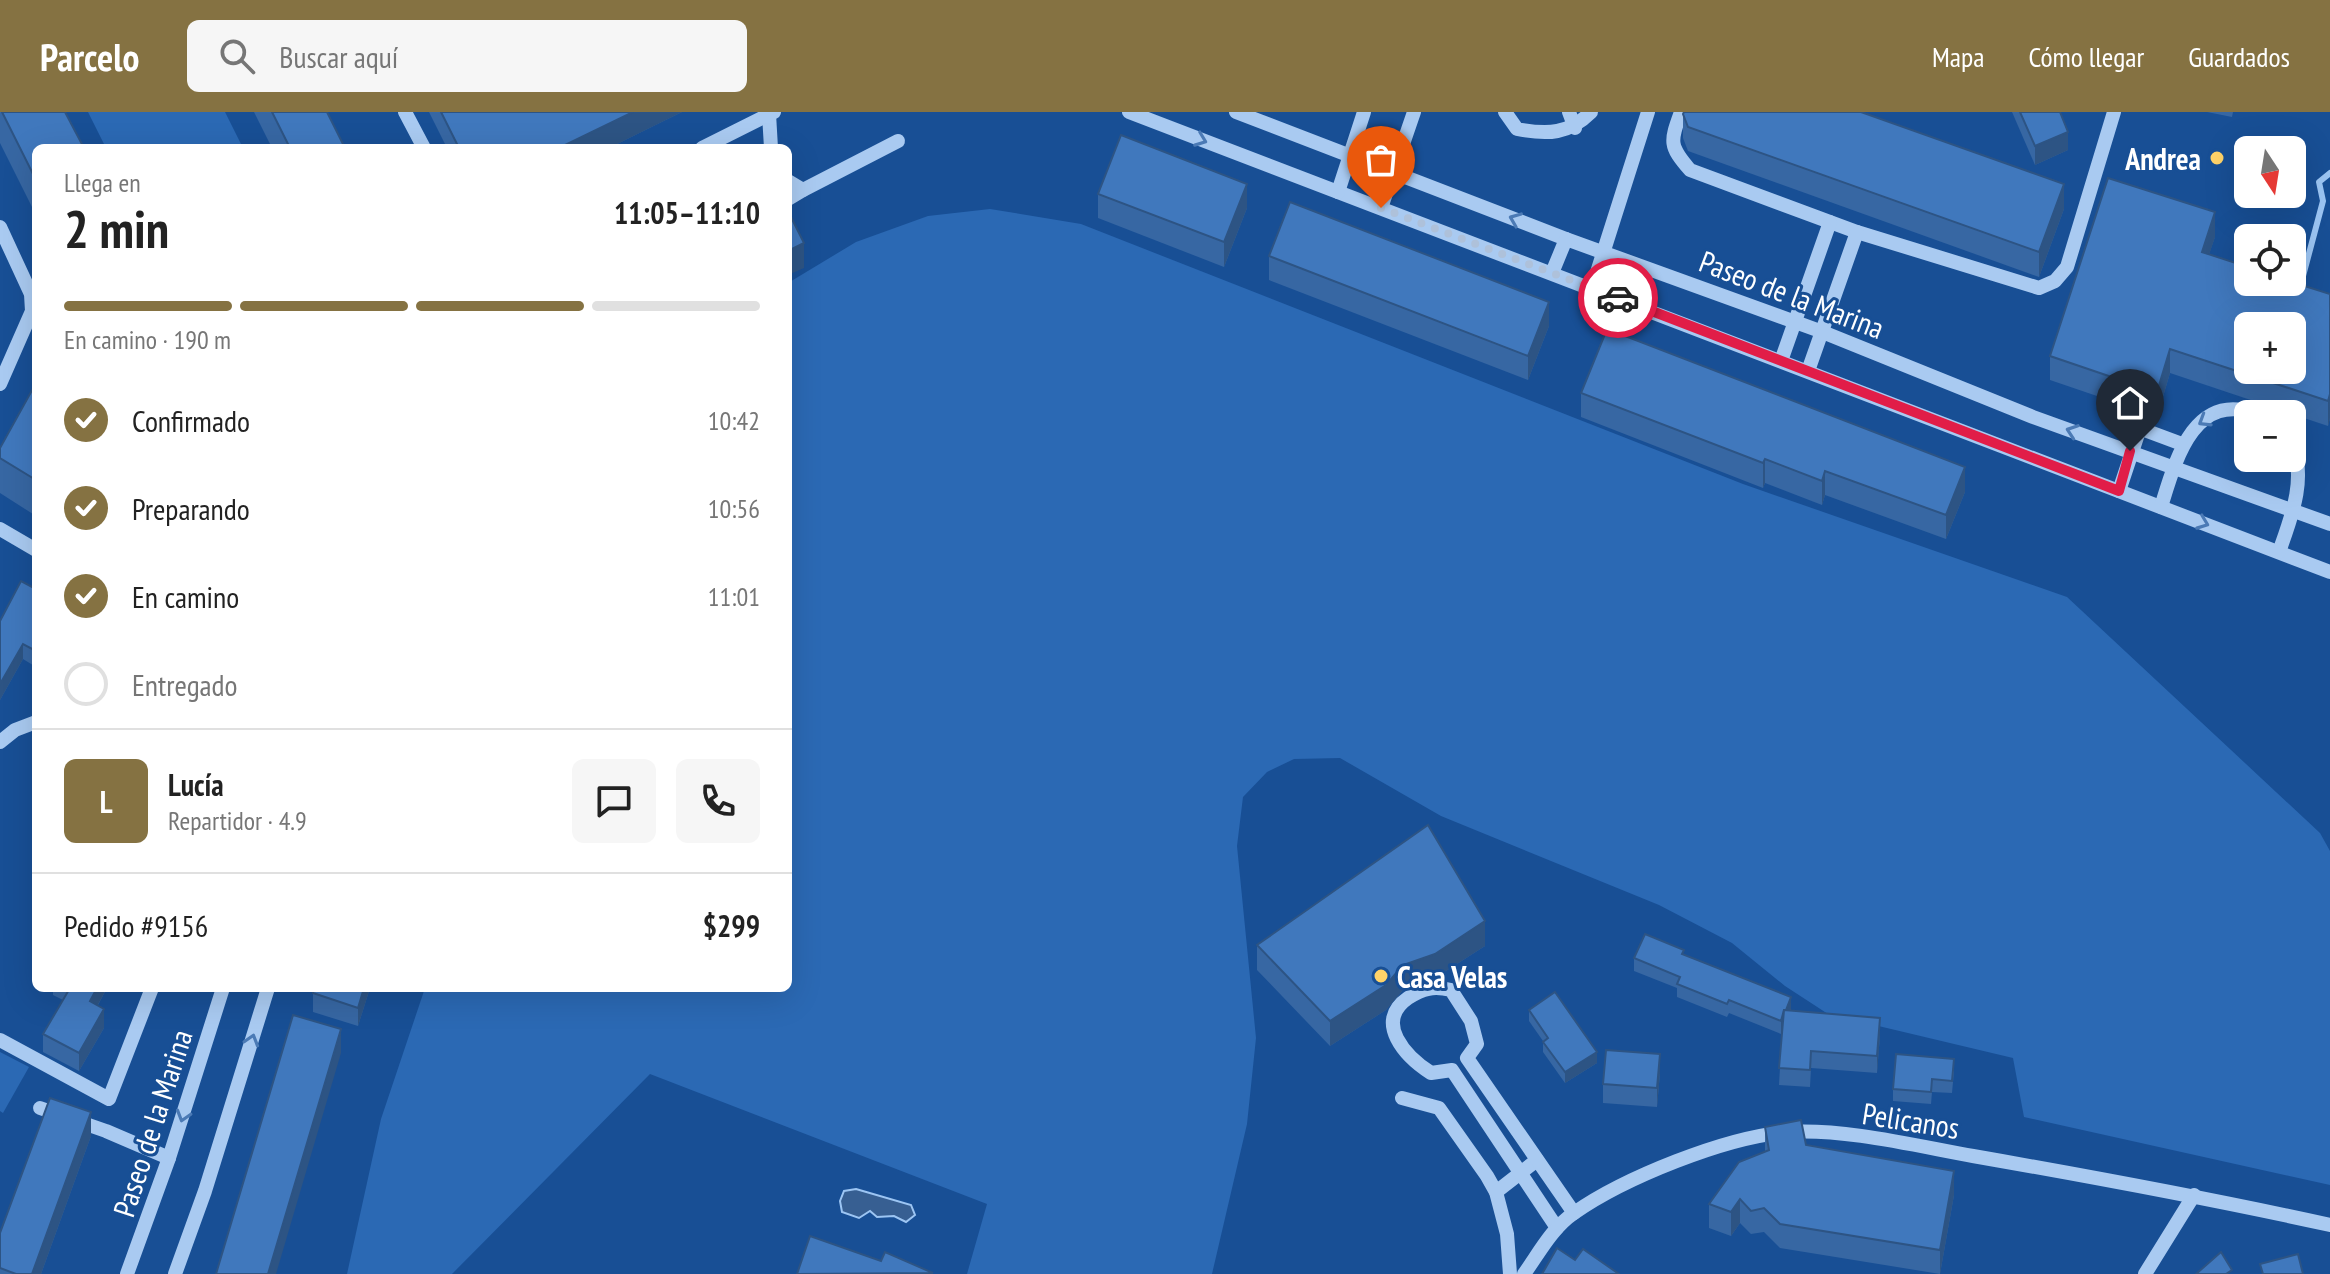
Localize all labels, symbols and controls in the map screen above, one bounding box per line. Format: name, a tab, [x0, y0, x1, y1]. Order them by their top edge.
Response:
search box	[187, 20, 747, 92]
text: Parcelo	[40, 32, 139, 81]
icon: search	[215, 34, 259, 78]
text: Buscar aquí	[279, 37, 398, 76]
text: Mapa	[1932, 38, 1984, 75]
text: Cómo llegar	[2028, 38, 2144, 75]
text: Guardados	[2188, 38, 2290, 75]
pin	[1347, 126, 1415, 208]
one-way arrow	[1194, 130, 1208, 147]
north arrow	[2234, 136, 2306, 208]
map controls	[2234, 136, 2306, 472]
icon: bag	[1359, 138, 1403, 182]
place label: Andrea	[2124, 139, 2201, 178]
marker: Andrea	[2208, 149, 2226, 167]
text: Llega en	[64, 166, 141, 199]
text: 11:05–11:10	[614, 193, 760, 232]
text: 2 min	[64, 195, 169, 262]
one-way arrow	[1509, 212, 1523, 229]
button: locate	[2234, 224, 2306, 296]
street label: Paseo de la Marina	[1694, 241, 1890, 347]
courier	[1578, 258, 1658, 338]
icon: car	[1596, 276, 1640, 320]
button: +	[2234, 312, 2306, 384]
text: En camino · 190 m	[64, 323, 231, 356]
pin	[2096, 369, 2164, 451]
icon: home	[2108, 381, 2152, 425]
icon: check	[64, 398, 108, 442]
button: −	[2234, 400, 2306, 472]
text: Confirmado	[132, 401, 250, 440]
text: 10:42	[708, 404, 760, 437]
one-way arrow	[2198, 412, 2212, 427]
one-way arrow	[2066, 424, 2080, 441]
icon: check	[64, 486, 108, 530]
text: Preparando	[132, 489, 250, 528]
text: 10:56	[708, 492, 760, 525]
one-way arrow	[2195, 513, 2209, 530]
icon: check	[64, 574, 108, 618]
text: En camino	[132, 577, 239, 616]
text: 11:01	[708, 580, 760, 613]
text: Entregado	[132, 665, 238, 704]
button: chat	[572, 759, 656, 843]
button: phone	[676, 759, 760, 843]
text: Lucía	[168, 765, 224, 804]
text: L	[100, 782, 112, 821]
text: Repartidor · 4.9	[168, 804, 307, 837]
text: Pedido #9156	[64, 906, 208, 945]
text: $299	[703, 906, 760, 945]
place label: Casa Velas	[1397, 957, 1507, 996]
marker: Casa Velas	[1372, 967, 1390, 985]
street label: Paseo de la Marina	[103, 1025, 201, 1221]
one-way arrow	[243, 1034, 259, 1048]
street label: Pelicanos	[1860, 1093, 1962, 1147]
one-way arrow	[176, 1108, 192, 1122]

